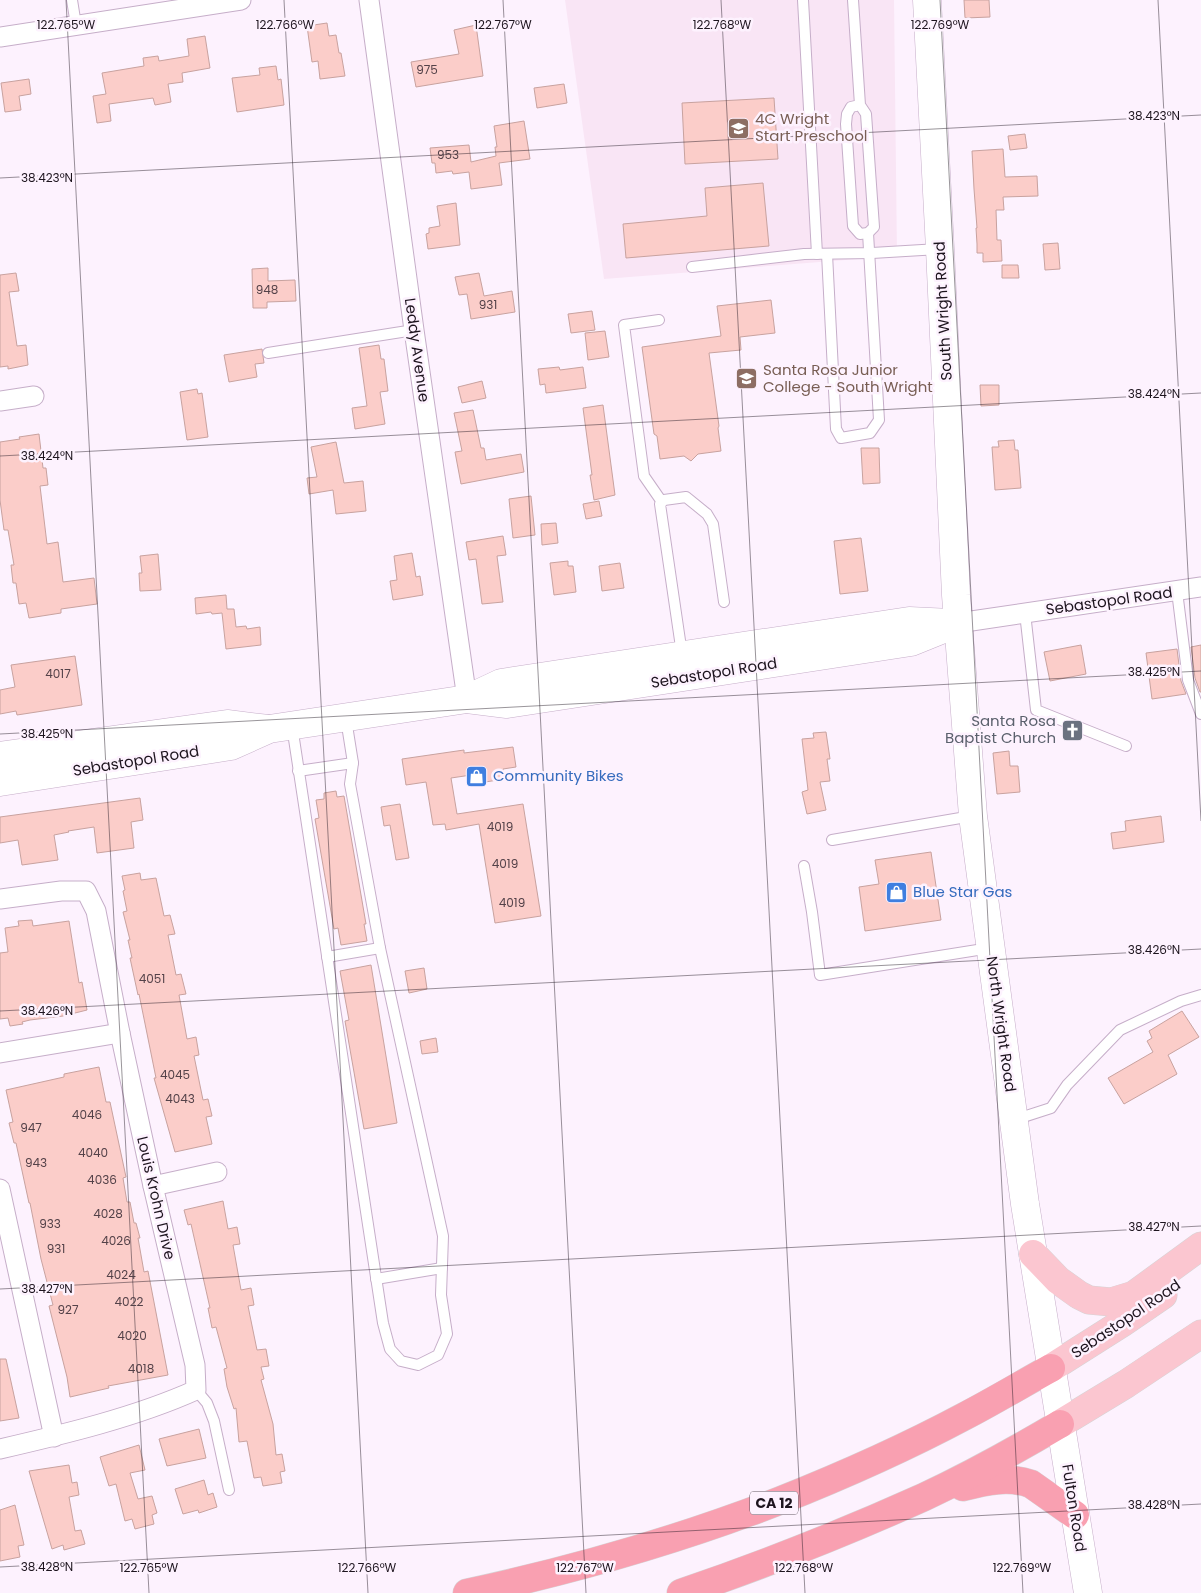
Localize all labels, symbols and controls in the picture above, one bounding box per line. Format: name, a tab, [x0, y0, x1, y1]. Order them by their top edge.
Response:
text: 122.765°W	[37, 16, 96, 33]
text: 122.766°W	[256, 16, 315, 33]
text: 122.767°W	[474, 16, 532, 33]
text: 122.768°W	[693, 16, 752, 33]
text: 122.769°W	[911, 16, 970, 33]
house number: 975	[416, 61, 438, 78]
text: 38.423°N	[1128, 107, 1180, 124]
place label: 4C Wright Start Preschool	[755, 108, 867, 146]
school or university icon: 4C Wright Start Preschool	[727, 116, 751, 140]
house number: 953	[437, 146, 459, 163]
text: 38.423°N	[21, 169, 73, 186]
street label: South Wright Road	[928, 241, 957, 381]
house number: 948	[256, 281, 278, 298]
house number: 931	[479, 296, 497, 313]
street label: Leddy Avenue	[400, 297, 435, 403]
place label: Santa Rosa Junior College - South Wright	[763, 359, 933, 397]
school or university icon: Santa Rosa Junior College - South Wright	[735, 367, 759, 391]
text: 38.424°N	[1128, 385, 1180, 402]
text: 38.424°N	[21, 447, 73, 464]
street label: Sebastopol Road	[1044, 581, 1174, 620]
street label: Sebastopol Road	[649, 652, 779, 693]
text: 38.425°N	[1128, 663, 1180, 680]
house number: 4017	[45, 665, 71, 682]
place label: Santa Rosa Baptist Church	[945, 710, 1056, 748]
church icon: Santa Rosa Baptist Church	[1060, 718, 1084, 742]
text: 38.425°N	[21, 725, 73, 742]
street label: Sebastopol Road	[71, 740, 201, 781]
shop icon: Community Bikes	[465, 764, 489, 788]
place label: Community Bikes	[493, 765, 624, 786]
house number: 4019	[487, 818, 513, 835]
house number: 4019	[492, 855, 518, 872]
shop icon: Blue Star Gas	[885, 880, 909, 904]
place label: Blue Star Gas	[913, 881, 1013, 902]
house number: 4019	[499, 894, 525, 911]
text: 38.426°N	[1128, 941, 1180, 958]
street label: North Wright Road	[982, 955, 1021, 1093]
house number: 4051	[139, 970, 165, 987]
text: 38.426°N	[21, 1002, 73, 1019]
house number: 4045	[160, 1066, 190, 1083]
house number: 4043	[165, 1090, 195, 1107]
house number: 4046	[72, 1106, 102, 1123]
house number: 947	[20, 1119, 42, 1136]
street label: Louis Krohn Drive	[132, 1134, 181, 1262]
house number: 4040	[78, 1144, 108, 1161]
house number: 943	[25, 1154, 47, 1171]
house number: 4036	[87, 1171, 117, 1188]
house number: 4028	[93, 1205, 123, 1222]
house number: 933	[39, 1215, 61, 1232]
text: 38.427°N	[1128, 1218, 1180, 1235]
house number: 4026	[101, 1232, 131, 1249]
house number: 931	[47, 1240, 65, 1257]
house number: 4024	[106, 1266, 136, 1283]
street label: Sebastopol Road	[1067, 1274, 1185, 1363]
text: 38.427°N	[21, 1280, 73, 1297]
house number: 4022	[115, 1293, 144, 1310]
house number: 927	[57, 1301, 79, 1318]
house number: 4020	[117, 1327, 147, 1344]
house number: 4018	[128, 1360, 154, 1377]
street label: Fulton Road	[1057, 1463, 1092, 1553]
road number: CA 12	[750, 1492, 798, 1515]
text: 38.428°N	[1128, 1496, 1180, 1513]
text: 38.428°N	[21, 1558, 73, 1575]
text: 122.765°W	[120, 1559, 179, 1576]
text: 122.766°W	[338, 1559, 397, 1576]
text: 122.767°W	[556, 1559, 614, 1576]
text: 122.768°W	[775, 1559, 834, 1576]
text: 122.769°W	[993, 1559, 1052, 1576]

